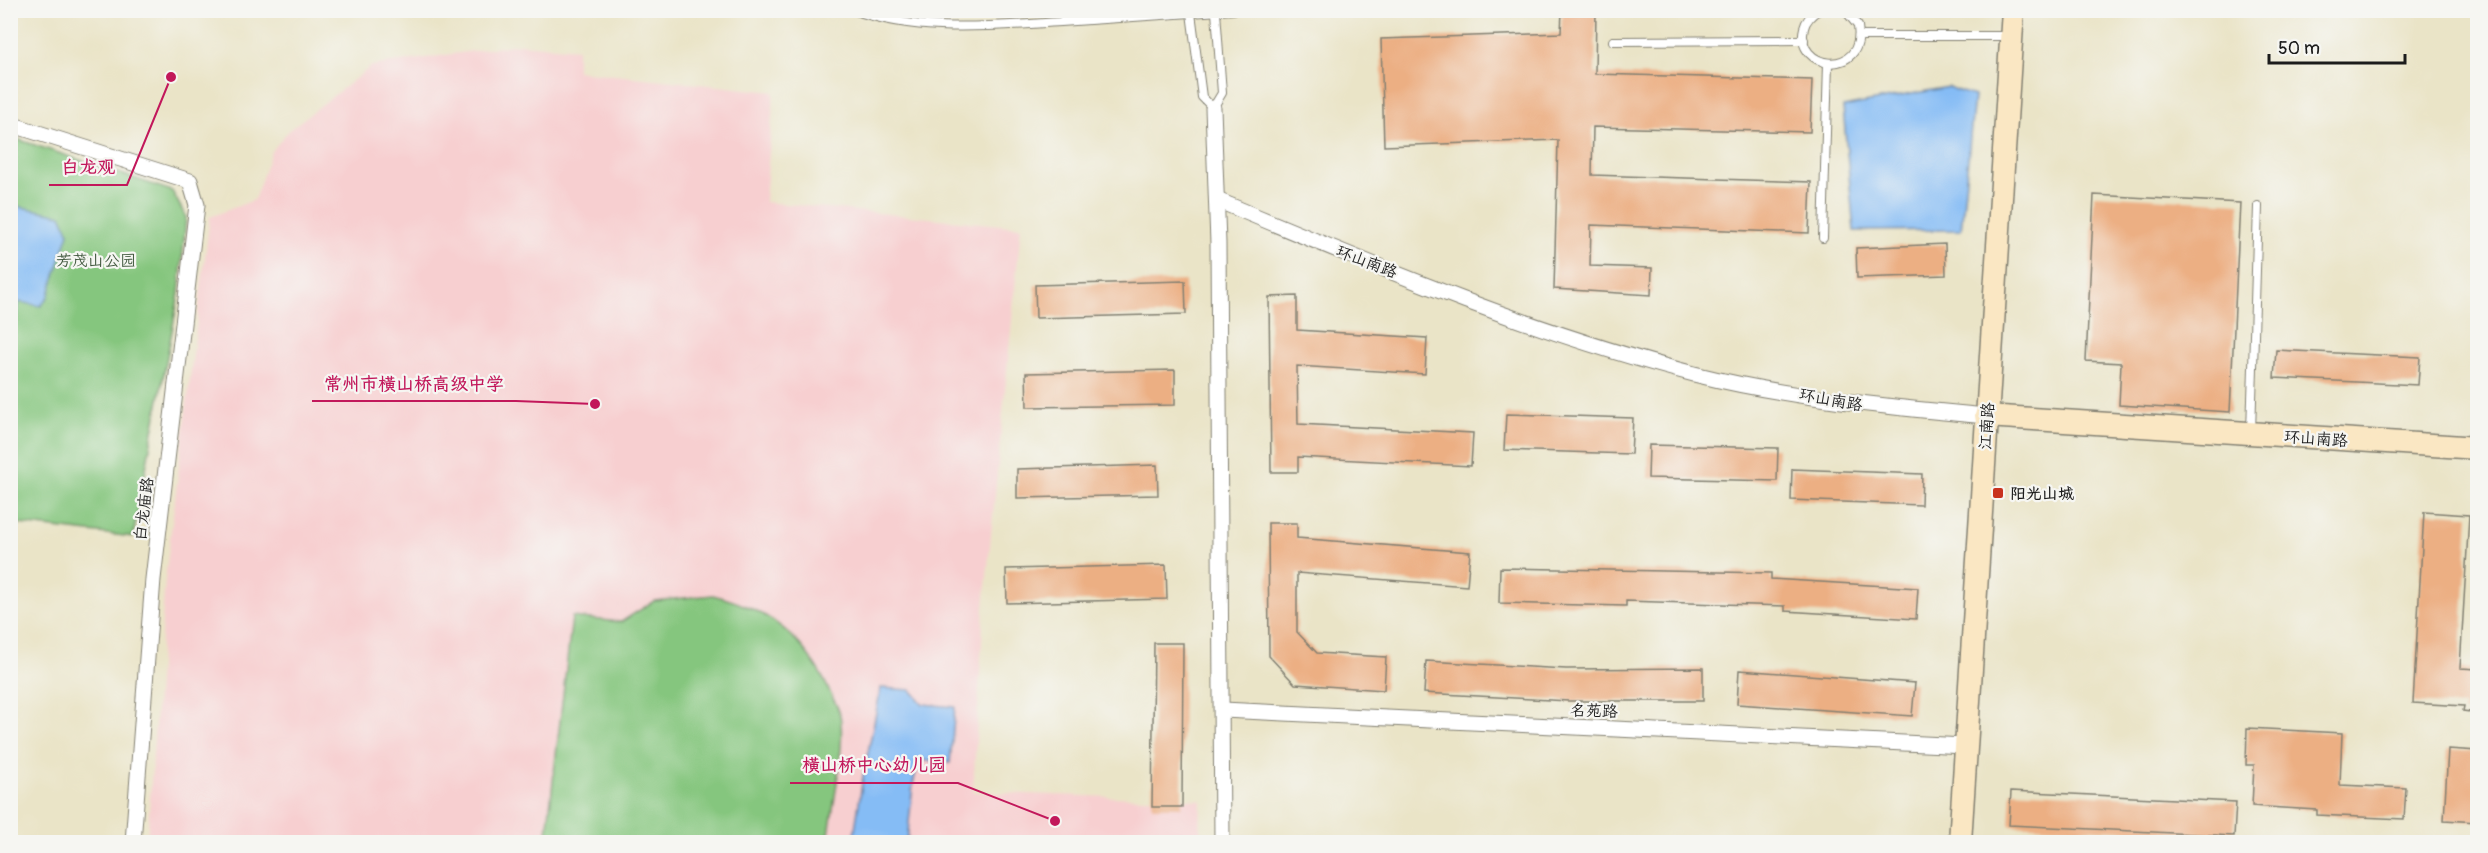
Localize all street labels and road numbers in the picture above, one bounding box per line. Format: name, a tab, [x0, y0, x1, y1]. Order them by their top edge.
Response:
street label: 环山南路	[1333, 241, 1400, 283]
street label: 环山南路	[1798, 385, 1864, 415]
street label: 江南路	[1975, 401, 1999, 451]
street label: 环山南路	[2283, 427, 2349, 451]
street label: 白龙庙路	[130, 476, 158, 542]
street label: 名苑路	[1570, 700, 1618, 722]

